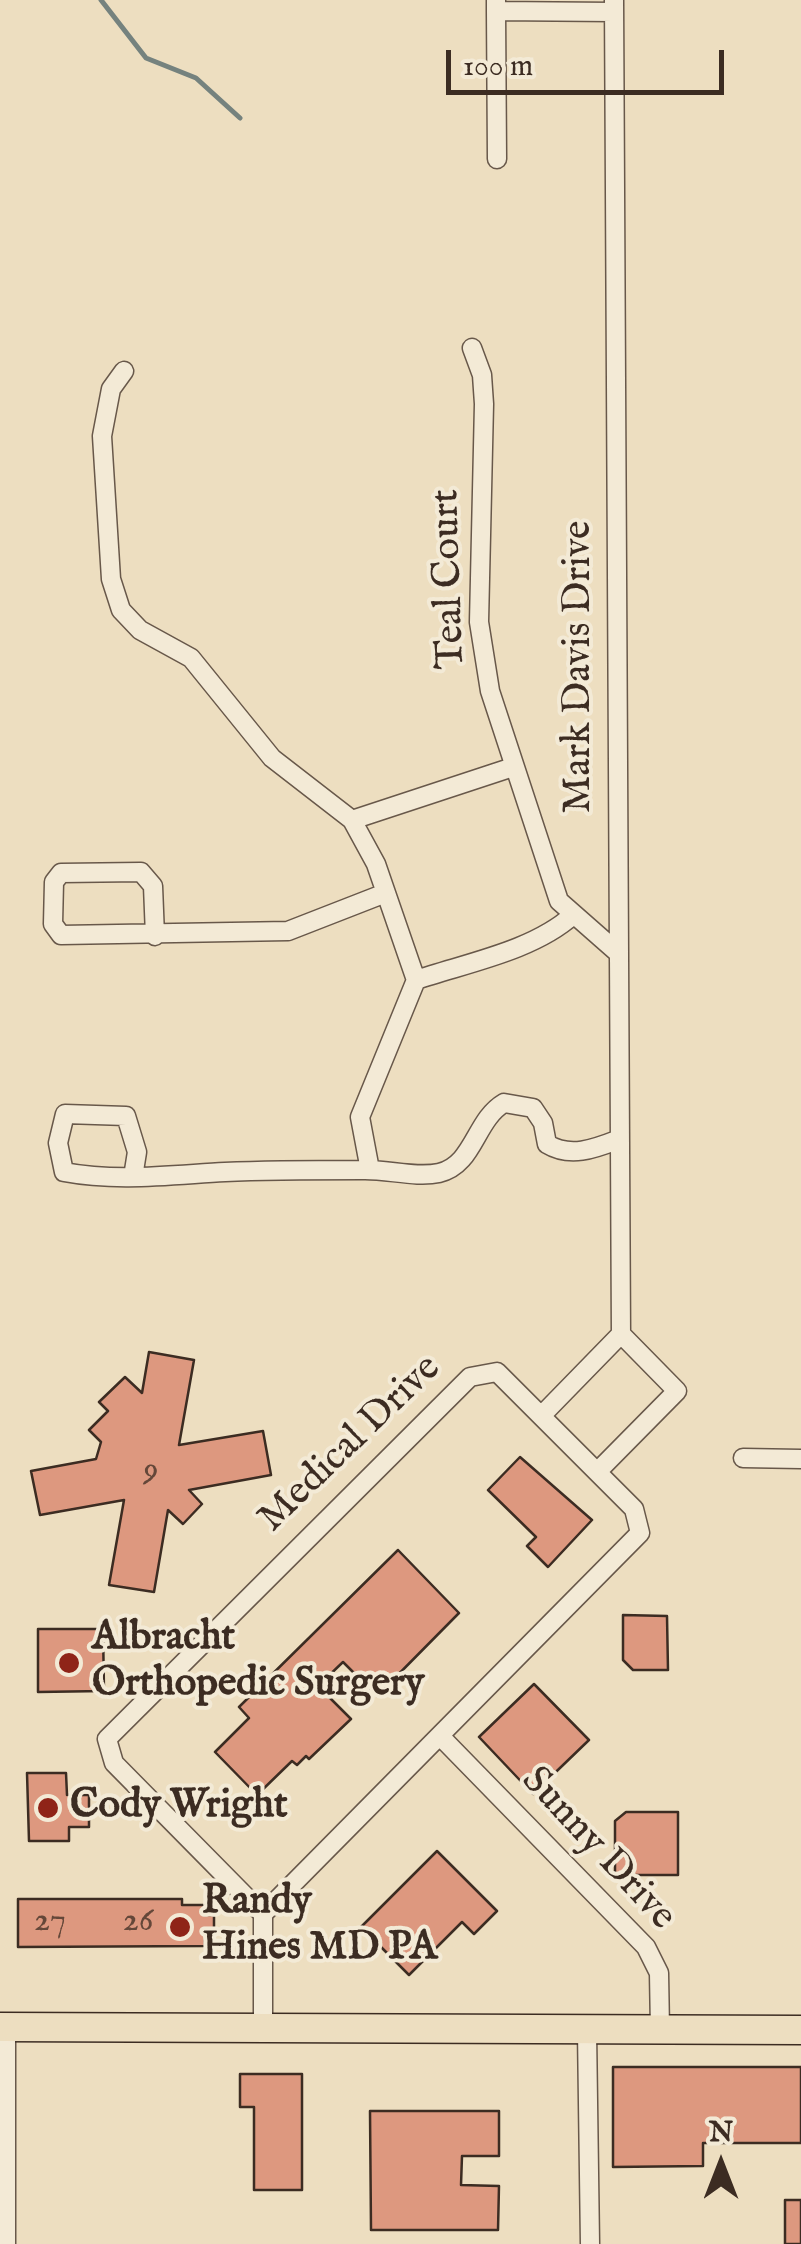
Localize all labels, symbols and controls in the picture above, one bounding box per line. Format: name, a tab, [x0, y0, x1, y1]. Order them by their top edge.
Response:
scale bar	[451, 30, 728, 92]
text: 100 m	[463, 48, 533, 86]
street label: Teal Court	[424, 488, 478, 670]
street label: Mark Davis Drive	[557, 521, 605, 813]
street label: Medical Drive	[250, 1346, 452, 1544]
house number: 9	[143, 1452, 159, 1494]
place label: Albracht Orthopedic Surgery	[92, 1616, 424, 1710]
marker: Albracht Orthopedic Surgery	[56, 1650, 82, 1676]
street label: Sunny Drive	[509, 1759, 685, 1941]
place label: Cody Wright	[70, 1784, 288, 1832]
marker: Cody Wright	[35, 1795, 61, 1821]
place label: Randy Hines MD PA	[202, 1880, 437, 1974]
house number: 27	[34, 1902, 66, 1944]
house number: 26	[122, 1902, 154, 1944]
marker: Randy Hines MD PA	[167, 1914, 193, 1940]
north arrow	[671, 2114, 771, 2214]
text: N	[709, 2116, 733, 2151]

